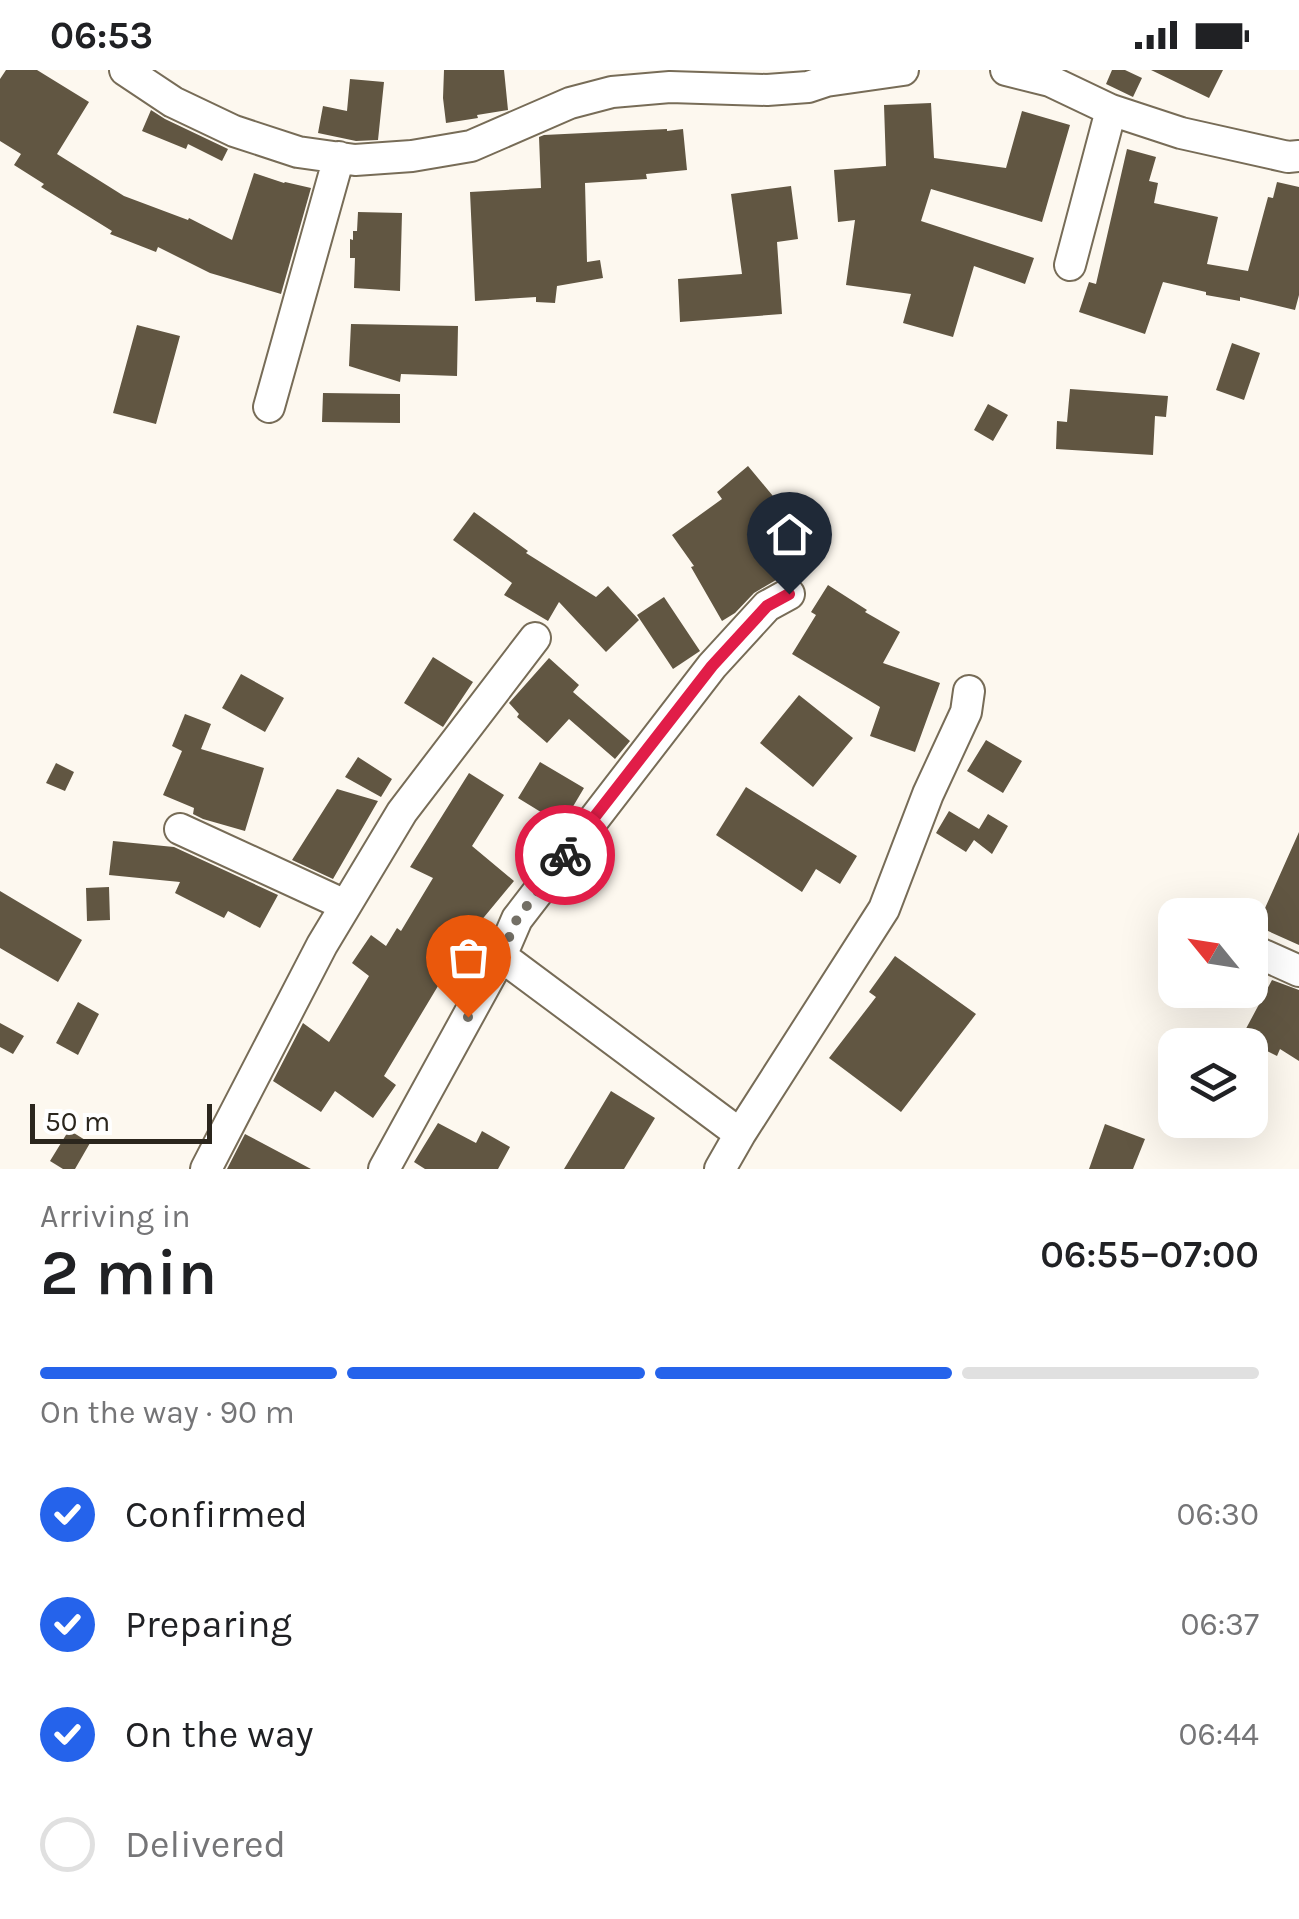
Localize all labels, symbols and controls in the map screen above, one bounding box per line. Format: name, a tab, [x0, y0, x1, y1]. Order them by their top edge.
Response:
text: 06:53	[50, 13, 153, 58]
pin	[747, 492, 832, 595]
icon: home	[762, 507, 817, 562]
courier	[515, 805, 615, 905]
icon: bike	[538, 828, 593, 883]
north arrow	[1158, 898, 1268, 1008]
map controls	[1158, 898, 1268, 1138]
pin	[426, 915, 511, 1018]
icon: bag	[441, 930, 496, 985]
button: layers	[1158, 1028, 1268, 1138]
scale bar	[30, 1099, 212, 1144]
text: 50 m	[45, 1105, 110, 1138]
text: Arriving in	[40, 1198, 191, 1235]
text: 06:55–07:00	[1040, 1232, 1259, 1277]
text: 2 min	[40, 1234, 217, 1310]
text: On the way · 90 m	[40, 1394, 295, 1431]
icon: check	[40, 1487, 95, 1542]
text: Confirmed	[125, 1492, 308, 1537]
text: 06:30	[1176, 1496, 1259, 1533]
icon: check	[40, 1597, 95, 1652]
text: Preparing	[125, 1602, 292, 1647]
text: 06:37	[1180, 1606, 1259, 1643]
icon: check	[40, 1707, 95, 1762]
text: On the way	[125, 1712, 313, 1757]
text: 06:44	[1179, 1716, 1259, 1753]
text: Delivered	[125, 1822, 286, 1867]

